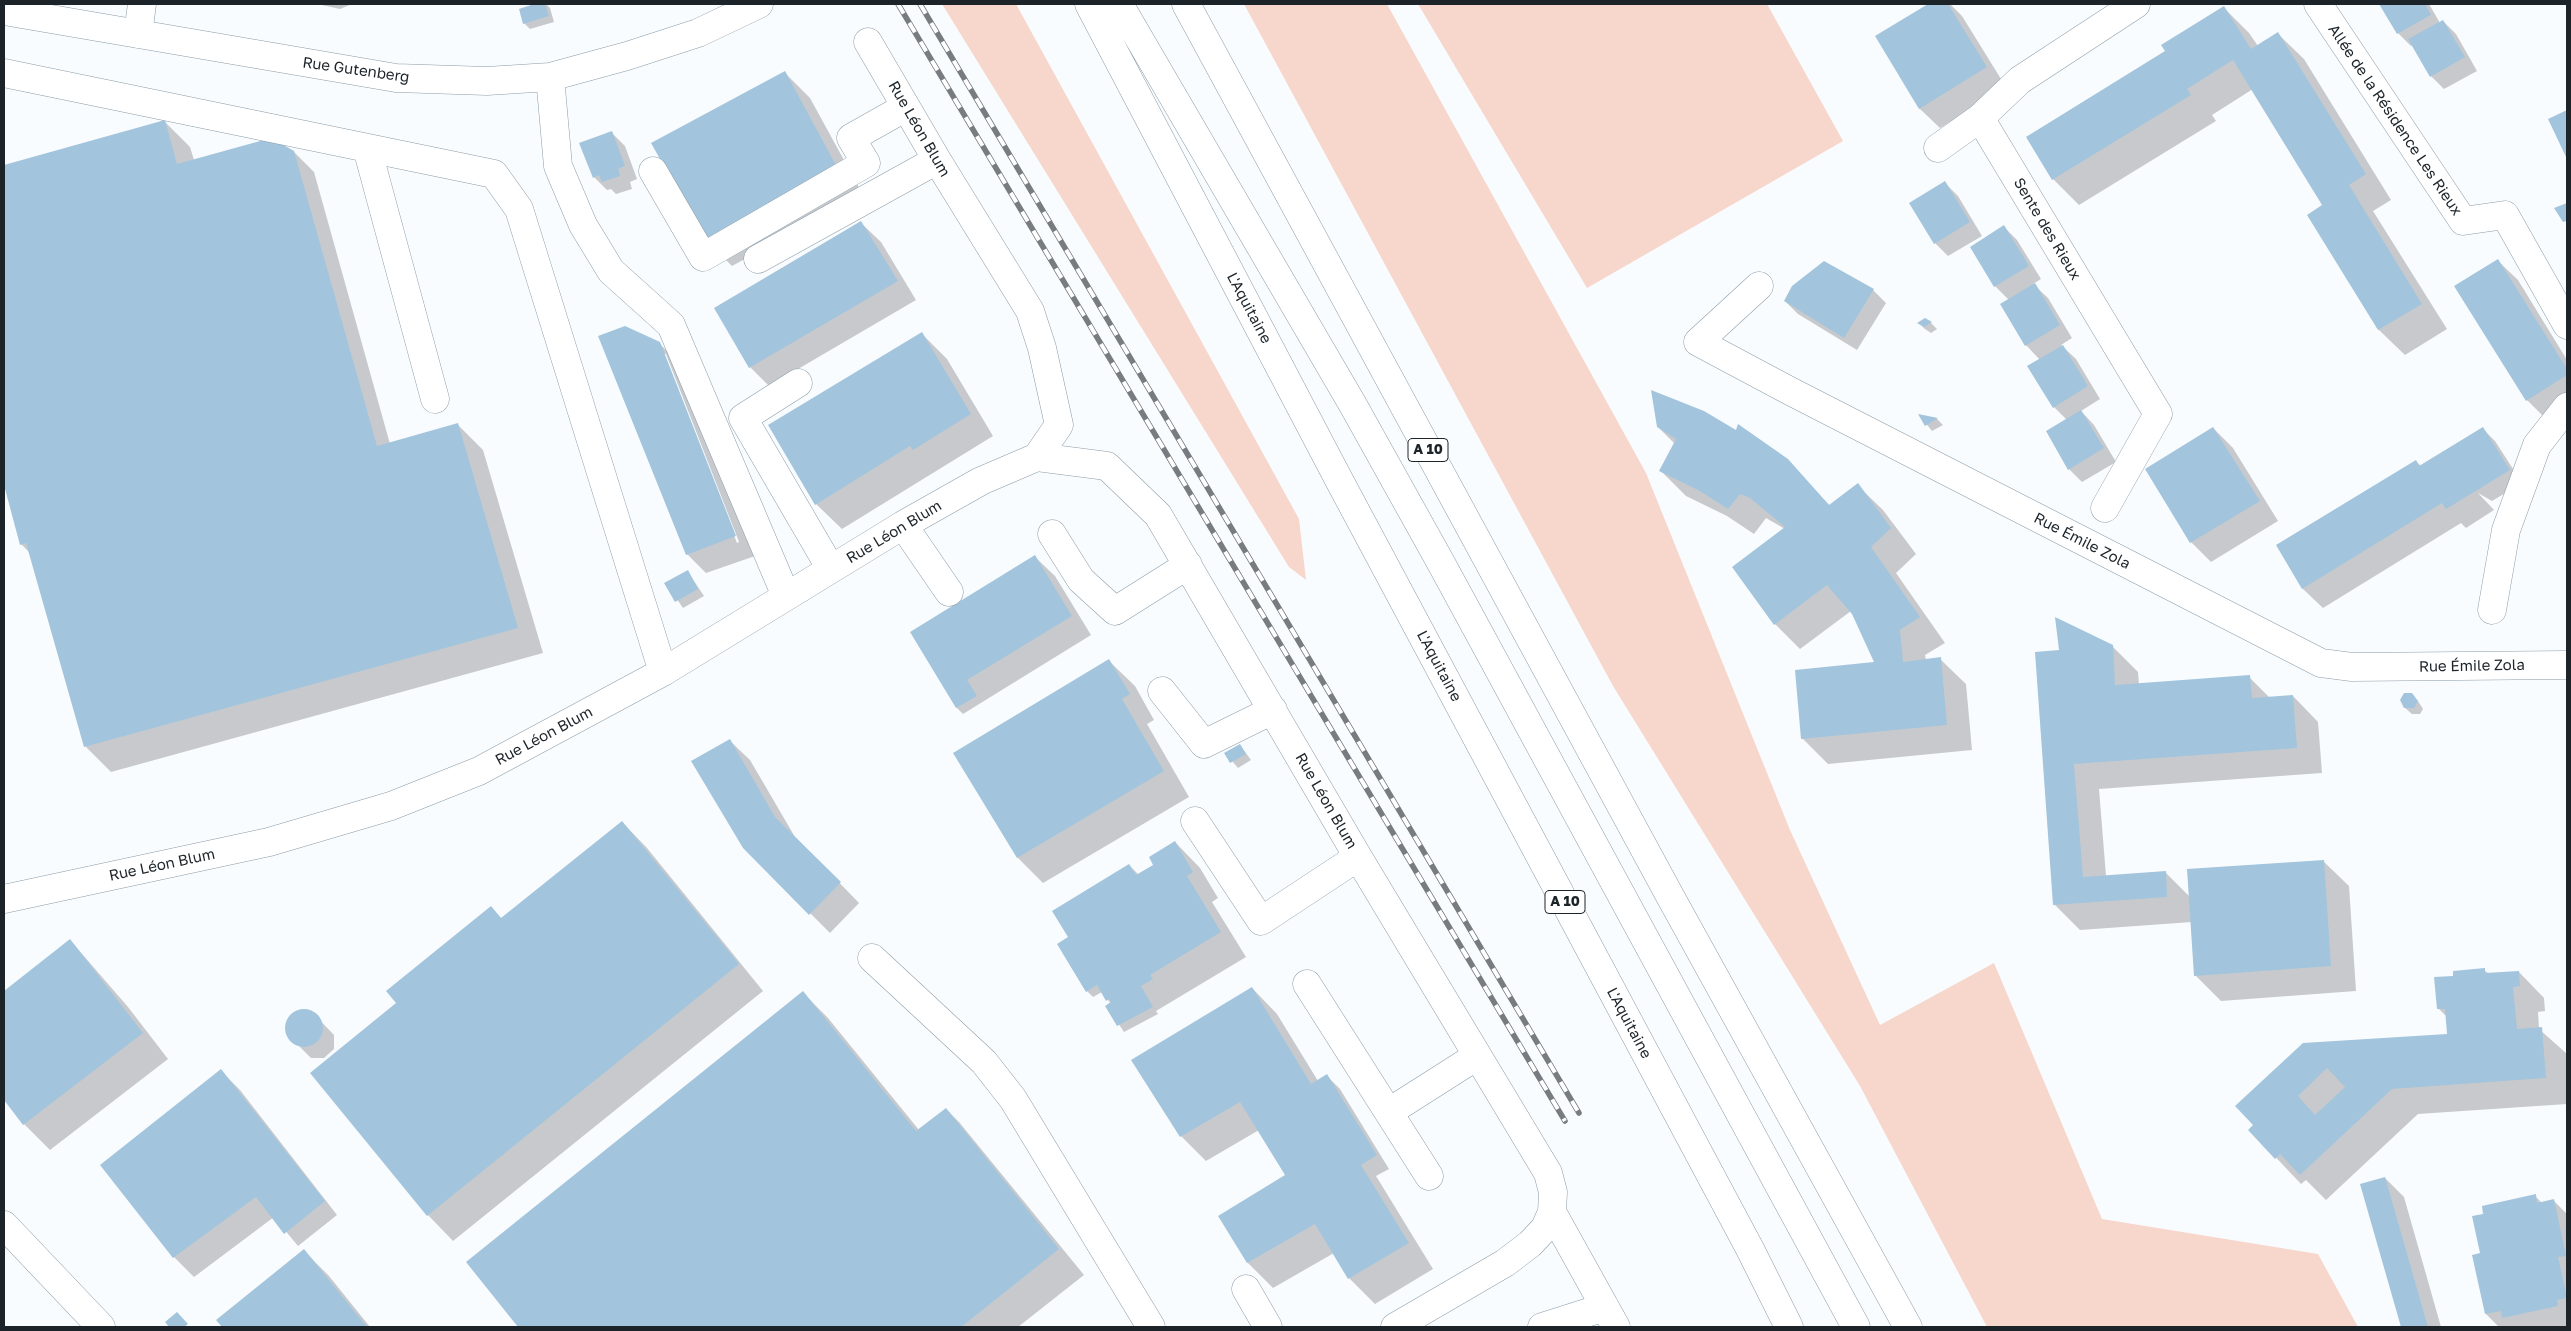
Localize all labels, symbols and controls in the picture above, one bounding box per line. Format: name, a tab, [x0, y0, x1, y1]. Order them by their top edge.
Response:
street label: Allée de la Résidence Les Rieux	[2324, 21, 2466, 219]
street label: Rue Gutenberg	[301, 54, 411, 86]
street label: Rue Léon Blum	[884, 78, 954, 180]
street label: Sente des Rieux	[2009, 175, 2085, 283]
street label: L'Aquitaine	[1223, 269, 1275, 347]
road number: A 10	[1408, 438, 1448, 462]
street label: Rue Léon Blum	[843, 497, 945, 567]
street label: Rue Émile Zola	[2031, 509, 2133, 573]
street label: L'Aquitaine	[1413, 627, 1465, 705]
street label: Rue Émile Zola	[2419, 656, 2525, 676]
street label: Rue Léon Blum	[492, 703, 596, 769]
street label: Rue Léon Blum	[1291, 750, 1361, 852]
street label: Rue Léon Blum	[107, 845, 217, 885]
road number: A 10	[1545, 890, 1585, 914]
street label: L'Aquitaine	[1603, 984, 1655, 1062]

